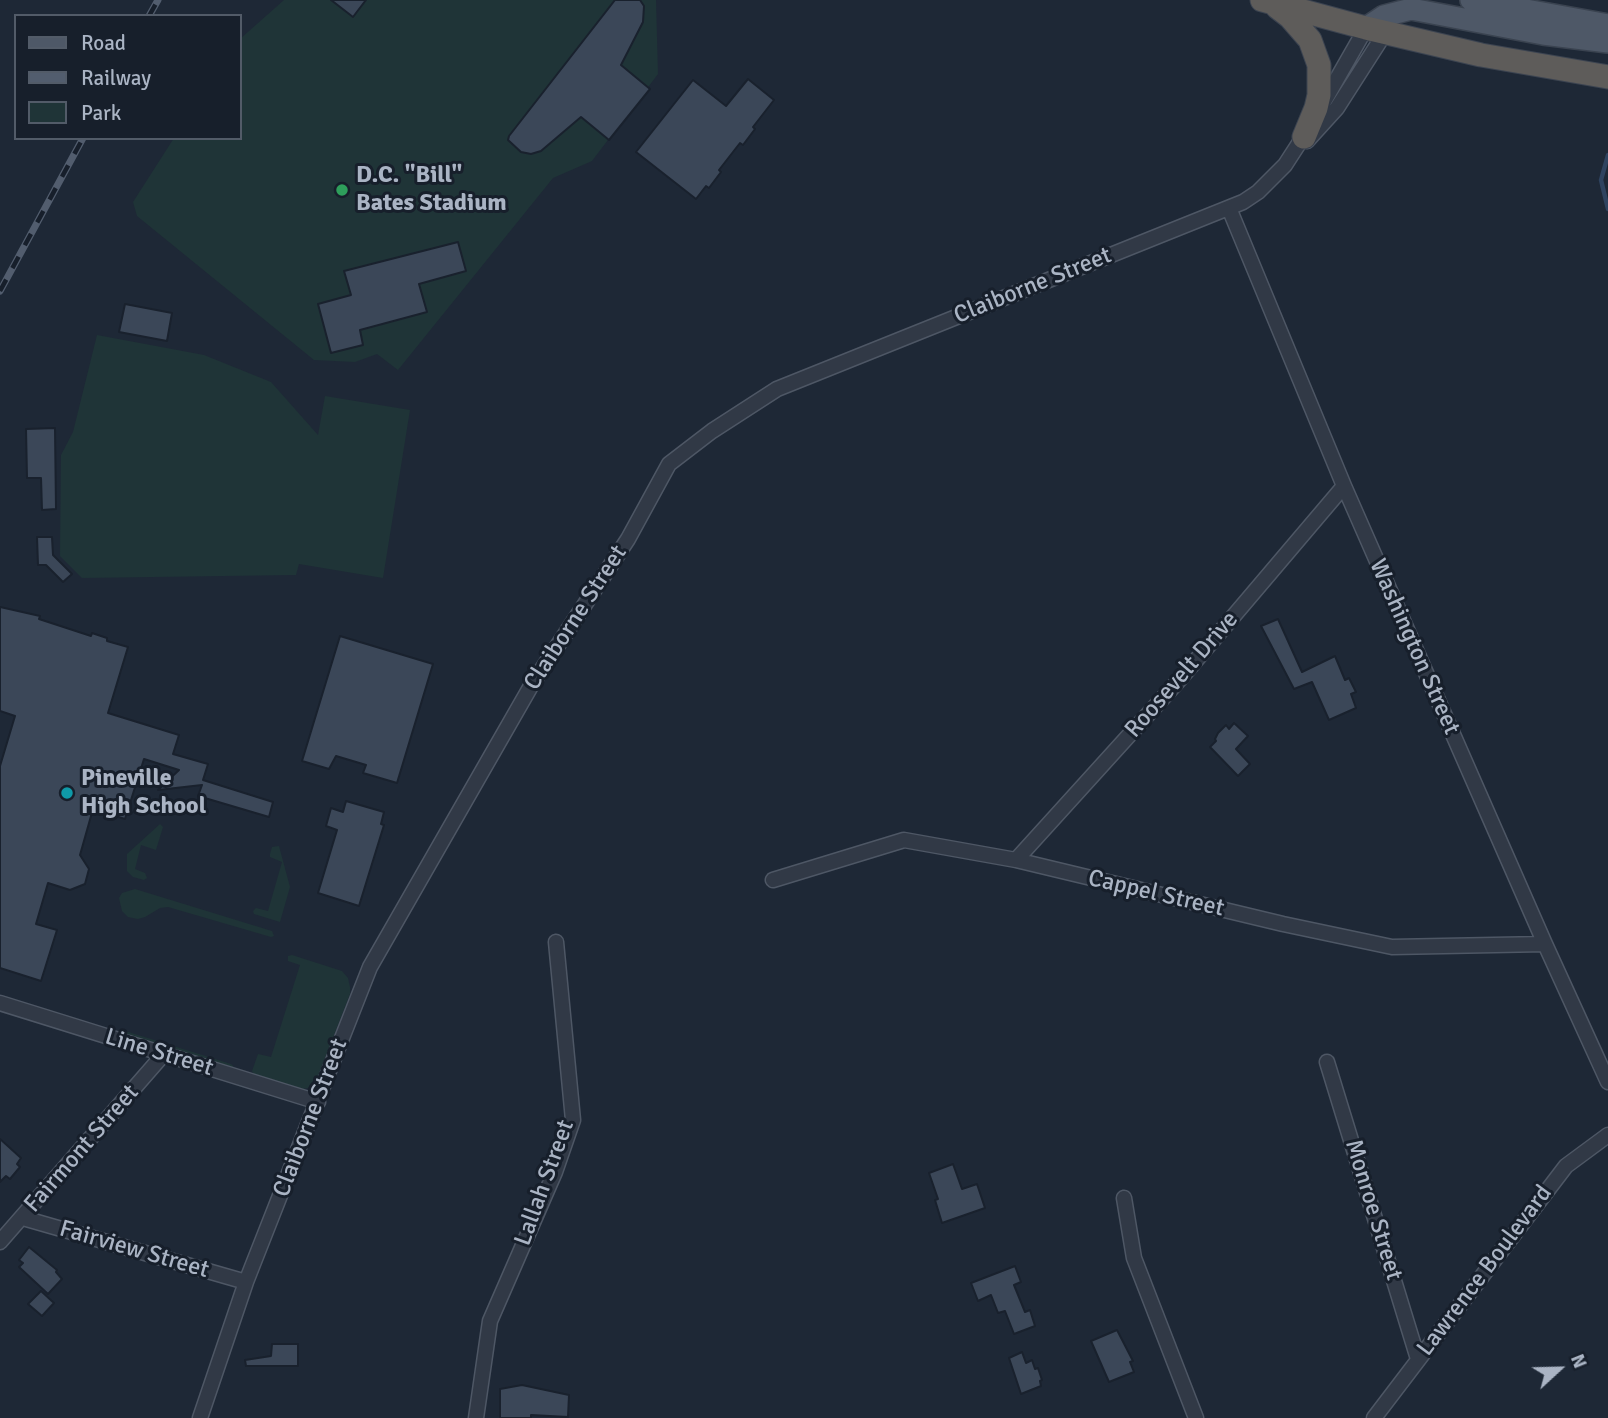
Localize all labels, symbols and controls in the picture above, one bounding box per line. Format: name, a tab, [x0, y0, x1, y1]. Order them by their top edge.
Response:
legend	[14, 14, 242, 140]
text: Road	[81, 30, 126, 56]
text: Railway	[81, 65, 151, 91]
text: Park	[81, 100, 121, 126]
place label: D.C. "Bill" Bates Stadium	[356, 162, 507, 218]
marker: D.C. "Bill" Bates Stadium	[334, 182, 350, 198]
street label: Claiborne Street	[950, 241, 1116, 331]
street label: Claiborne Street	[518, 540, 634, 696]
street label: Washington Street	[1362, 555, 1466, 739]
street label: Roosevelt Drive	[1119, 606, 1245, 744]
place label: Pineville High School	[81, 765, 206, 821]
marker: Pineville High School	[59, 785, 75, 801]
street label: Cappel Street	[1085, 864, 1227, 924]
street label: Line Street	[101, 1023, 217, 1083]
street label: Claiborne Street	[268, 1035, 354, 1201]
street label: Fairmont Street	[19, 1079, 145, 1219]
street label: Lallah Street	[509, 1116, 581, 1250]
street label: Monroe Street	[1338, 1136, 1408, 1284]
street label: Lawrence Boulevard	[1411, 1180, 1559, 1362]
street label: Fairview Street	[56, 1215, 212, 1285]
north arrow	[1524, 1334, 1594, 1404]
text: N	[1565, 1351, 1592, 1372]

